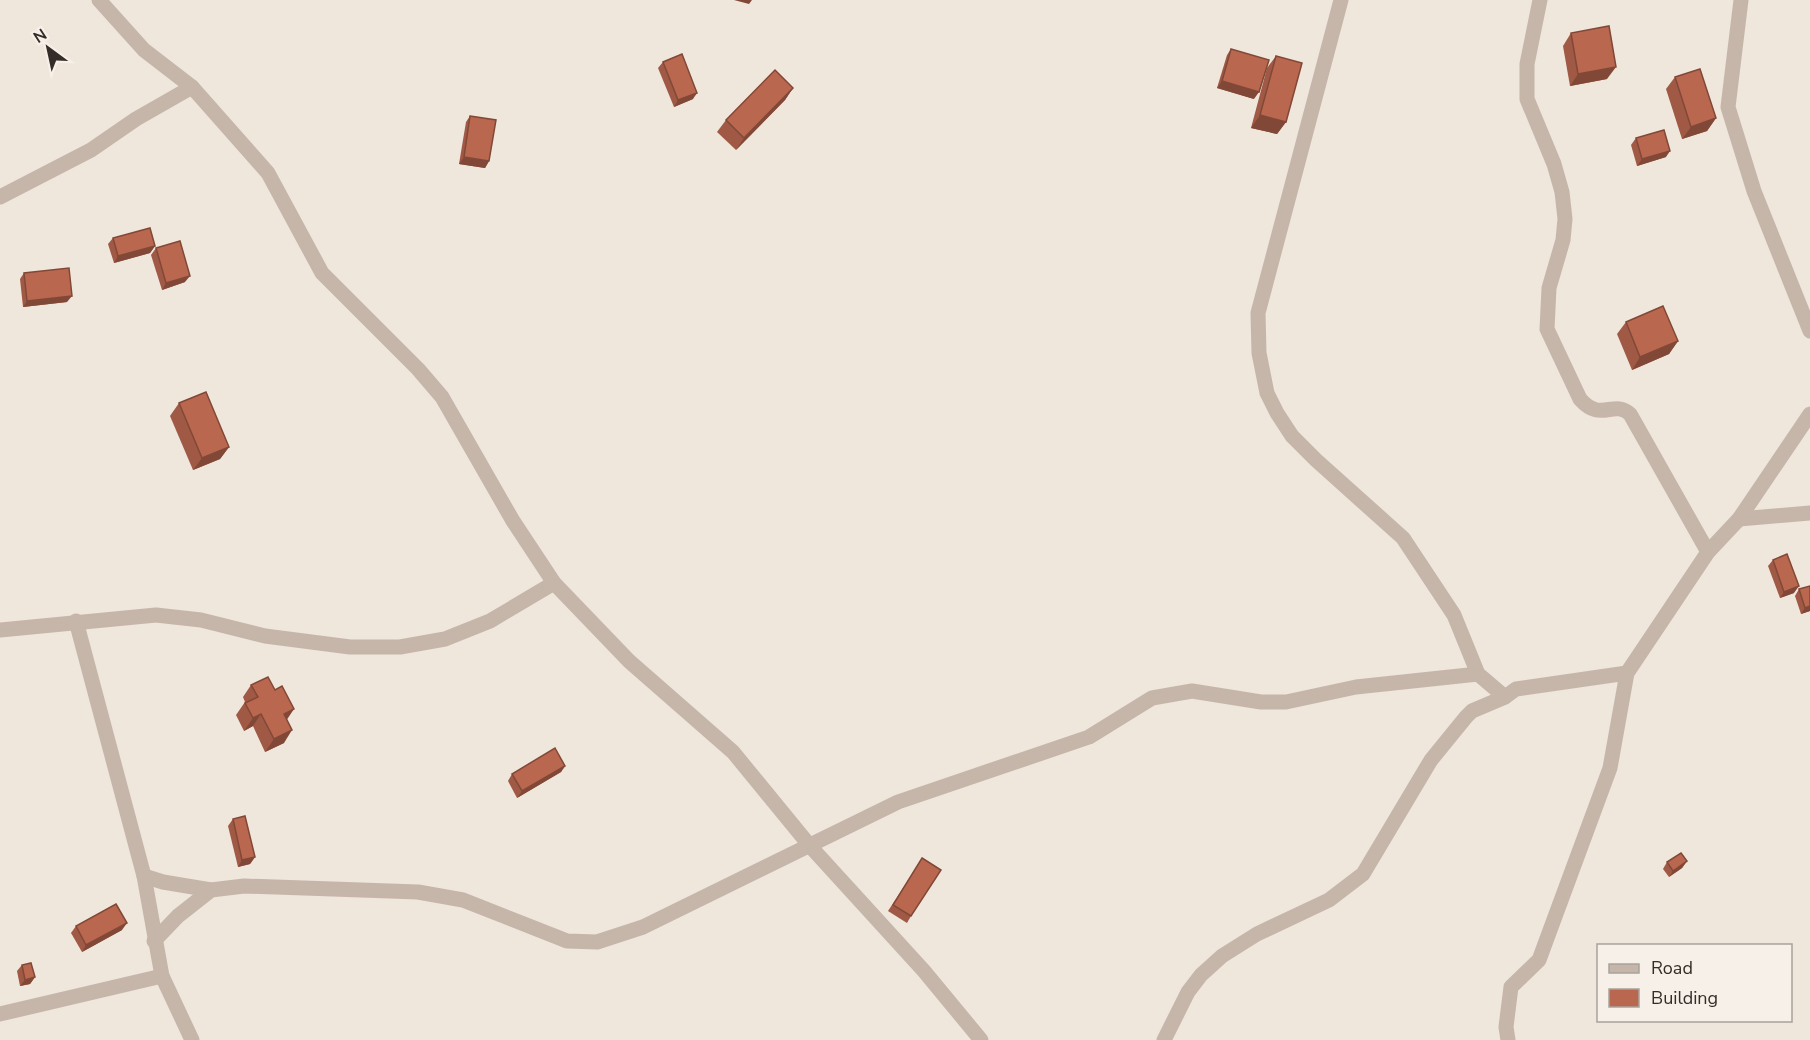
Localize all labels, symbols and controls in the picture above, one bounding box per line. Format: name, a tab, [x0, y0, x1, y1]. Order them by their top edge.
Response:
north arrow	[18, 18, 78, 78]
text: N	[29, 24, 51, 49]
legend	[1597, 944, 1792, 1022]
text: Road	[1651, 956, 1693, 980]
text: Building	[1651, 986, 1718, 1010]

